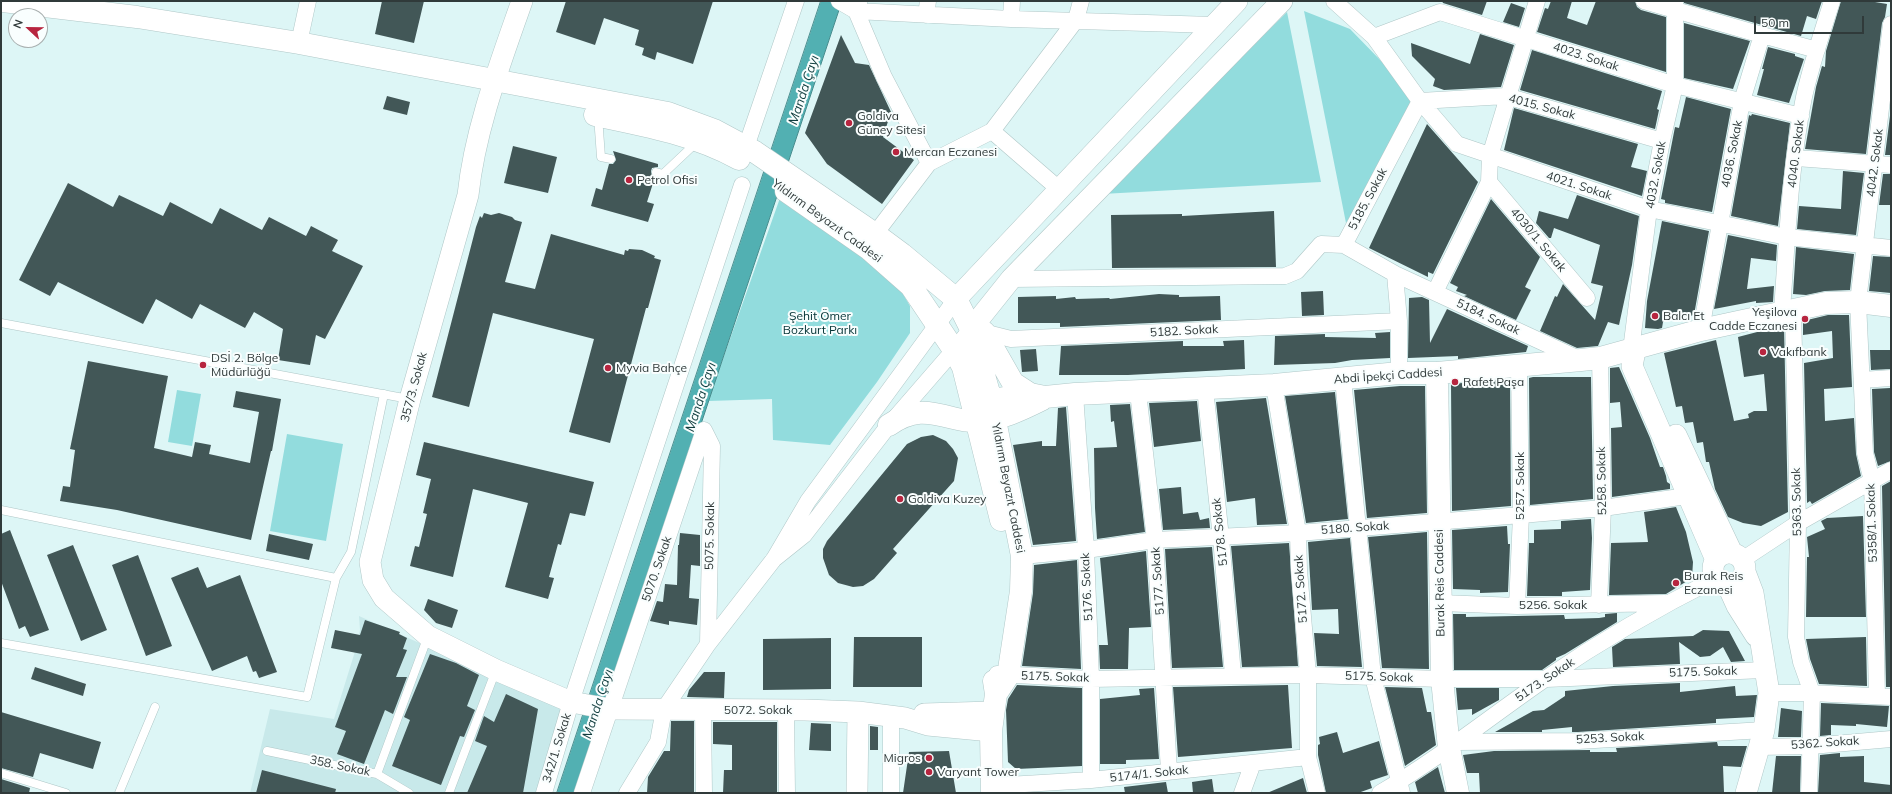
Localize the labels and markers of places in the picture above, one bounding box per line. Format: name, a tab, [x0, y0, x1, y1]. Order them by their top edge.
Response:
place label: Goldiva Güney Sitesi	[857, 109, 925, 137]
marker: Goldiva Güney Sitesi	[844, 118, 854, 128]
place label: Mercan Eczanesi	[904, 145, 997, 159]
marker: Mercan Eczanesi	[891, 147, 901, 157]
place label: Petrol Ofisi	[637, 173, 697, 187]
marker: Petrol Ofisi	[624, 175, 634, 185]
place label: Yeşilova Cadde Eczanesi	[1709, 305, 1797, 333]
place label: Balcı Et	[1663, 309, 1704, 323]
marker: Balcı Et	[1650, 311, 1660, 321]
marker: Yeşilova Cadde Eczanesi	[1800, 314, 1810, 324]
place label: Vakıfbank	[1771, 345, 1827, 359]
marker: Vakıfbank	[1758, 347, 1768, 357]
place label: DSİ 2. Bölge Müdürlüğü	[211, 351, 278, 379]
marker: DSİ 2. Bölge Müdürlüğü	[198, 360, 208, 370]
place label: Myvia Bahçe	[616, 361, 687, 375]
marker: Myvia Bahçe	[603, 363, 613, 373]
place label: Rafet Paşa	[1463, 375, 1524, 389]
marker: Rafet Paşa	[1450, 377, 1460, 387]
place label: Goldiva Kuzey	[908, 492, 986, 506]
marker: Goldiva Kuzey	[895, 494, 905, 504]
place label: Burak Reis Eczanesi	[1684, 569, 1743, 597]
marker: Burak Reis Eczanesi	[1671, 578, 1681, 588]
place label: Migros	[884, 751, 921, 765]
marker: Migros	[924, 753, 934, 763]
place label: Varyant Tower	[937, 765, 1019, 779]
marker: Varyant Tower	[924, 767, 934, 777]

